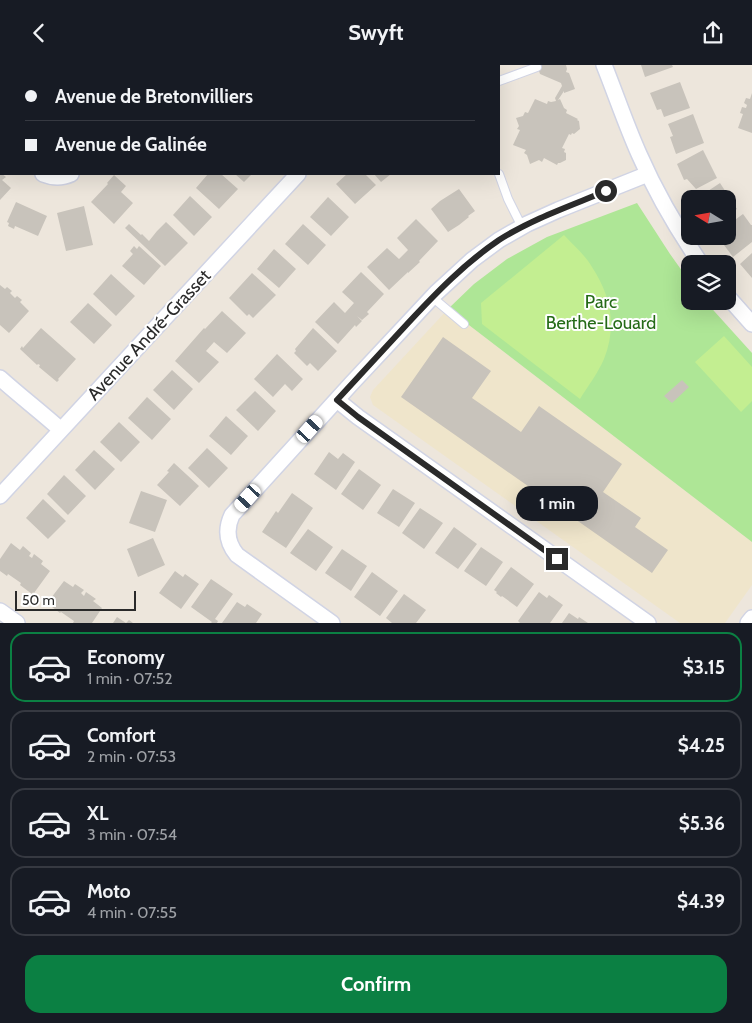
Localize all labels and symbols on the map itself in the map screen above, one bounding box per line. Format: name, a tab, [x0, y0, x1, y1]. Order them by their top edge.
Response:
route start	[595, 180, 617, 202]
north arrow	[681, 190, 736, 245]
street label: Avenue André-Grasset	[83, 265, 215, 405]
park label: Parc Berthe-Louard	[546, 291, 656, 334]
car	[294, 413, 325, 445]
car	[232, 482, 263, 514]
callout: 1 min	[516, 487, 598, 521]
route end	[546, 548, 568, 570]
scale bar	[15, 588, 136, 611]

